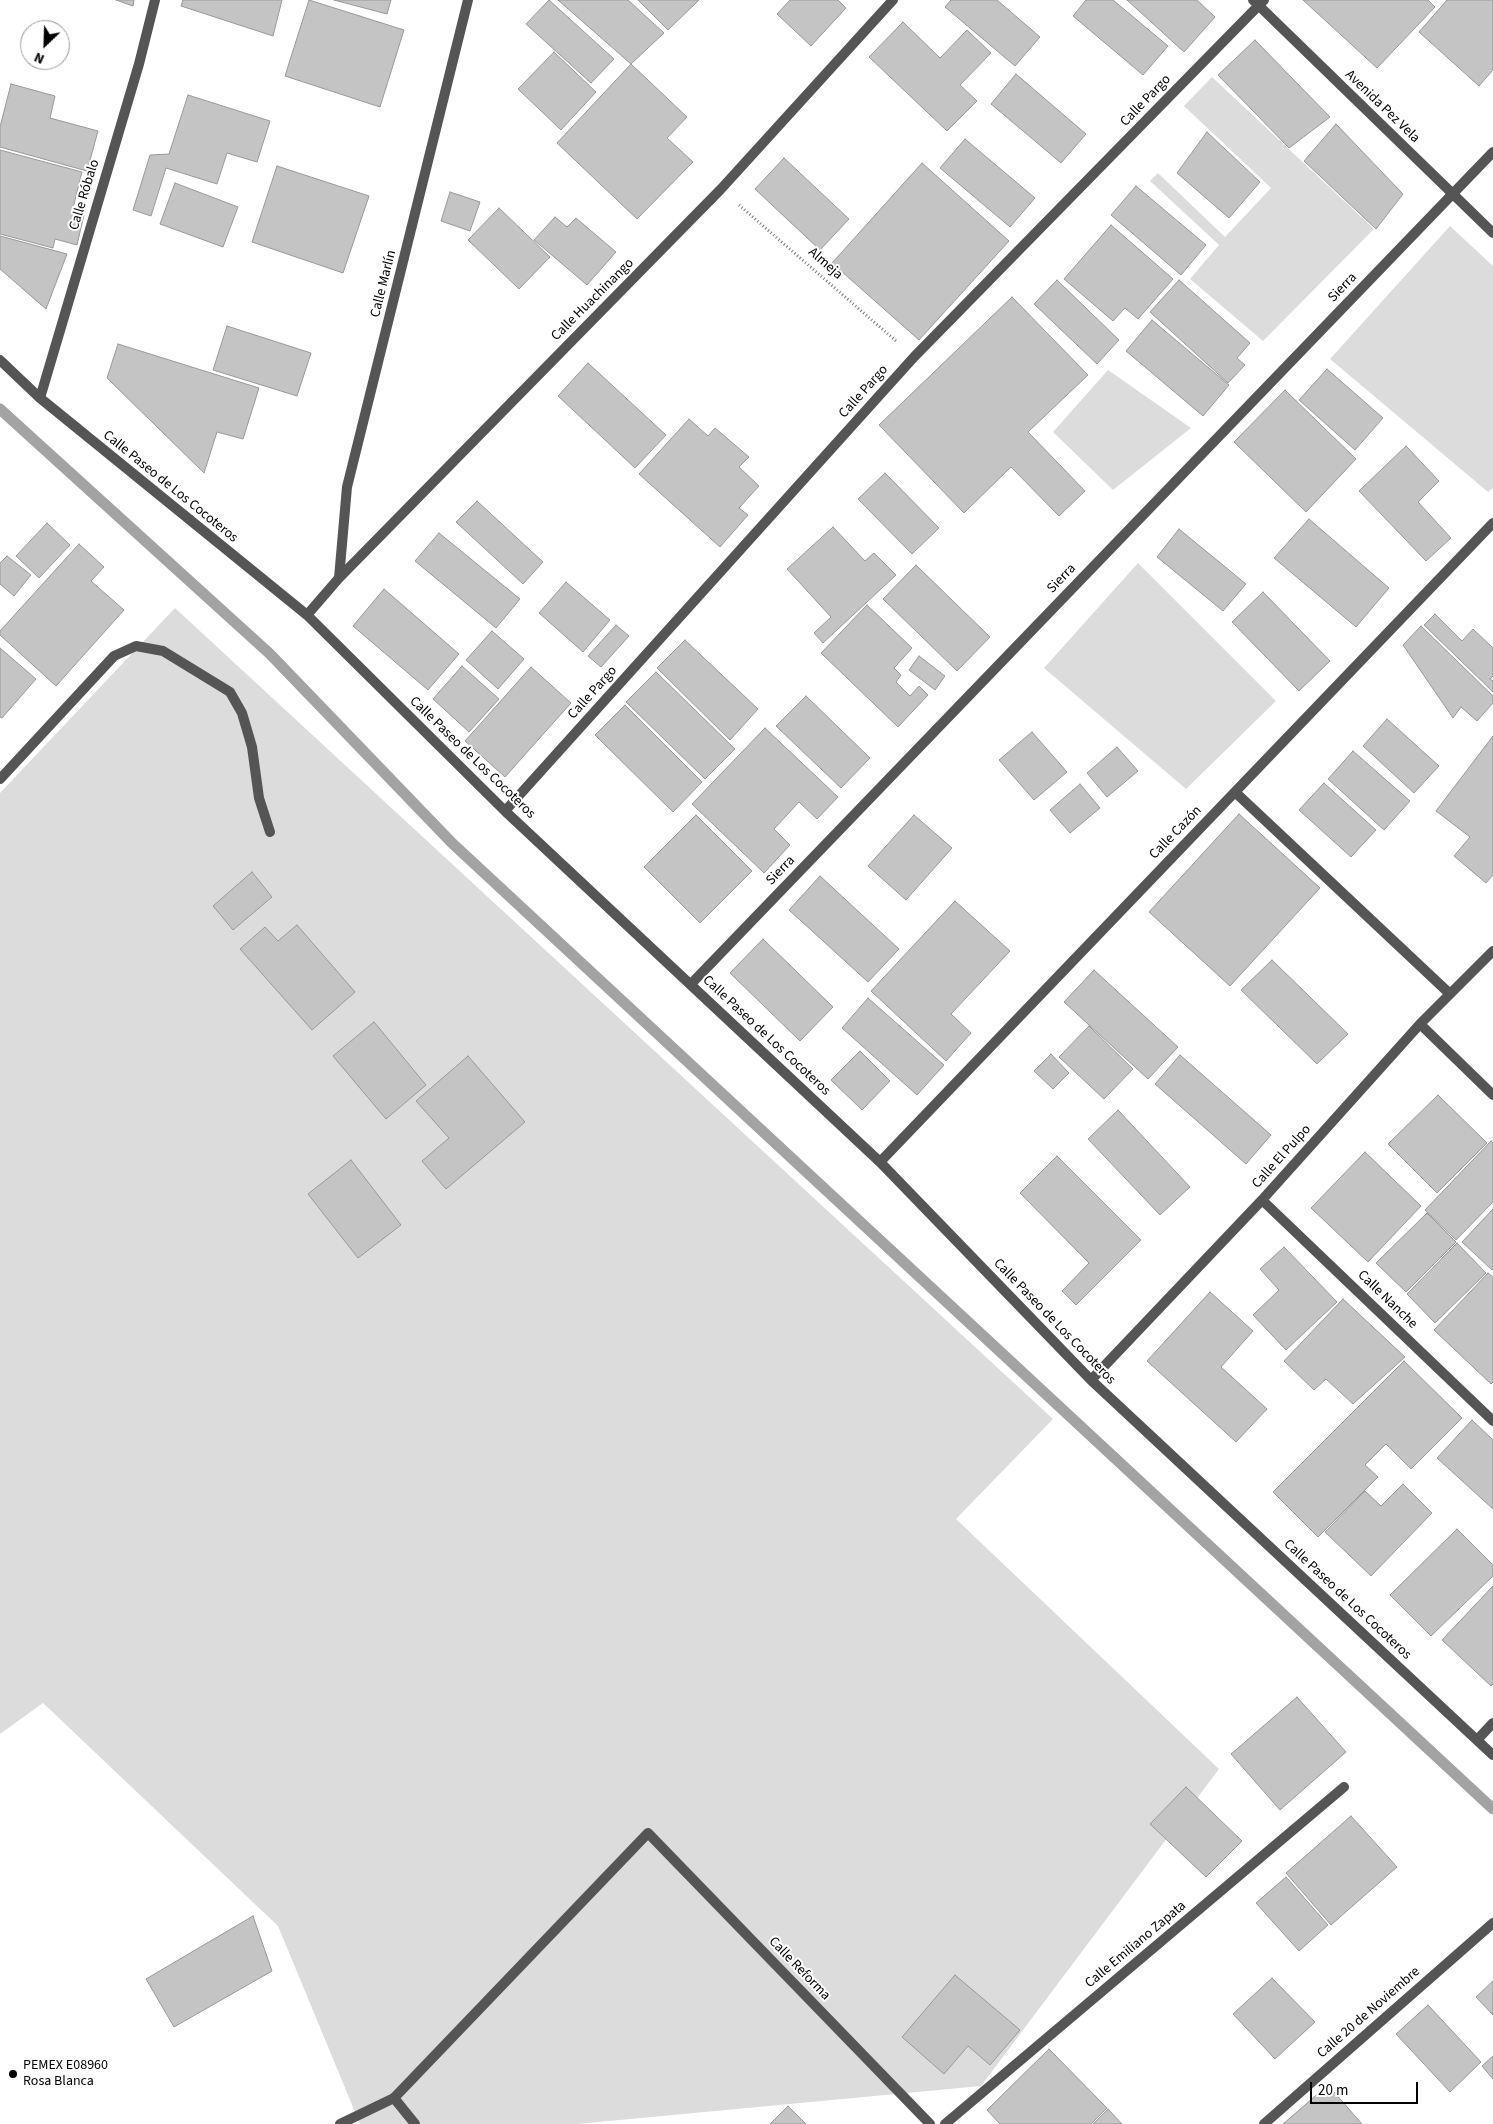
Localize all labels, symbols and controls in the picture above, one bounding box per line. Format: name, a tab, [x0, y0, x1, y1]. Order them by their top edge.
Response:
north arrow	[20, 20, 70, 70]
text: N	[31, 47, 48, 69]
street label: Avenida Pez Vela	[1341, 67, 1423, 147]
street label: Calle Pargo	[1117, 72, 1175, 130]
street label: Calle Róbalo	[66, 158, 104, 232]
street label: Almeja	[804, 244, 846, 284]
street label: Calle Marlín	[368, 249, 400, 319]
street label: Calle Huachinango	[548, 255, 638, 345]
street label: Sierra	[1325, 270, 1361, 306]
street label: Calle Pargo	[836, 362, 892, 422]
street label: Calle Paseo de Los Cocoteros	[99, 427, 241, 547]
street label: Sierra	[1044, 561, 1080, 597]
street label: Calle Pargo	[565, 663, 621, 723]
street label: Calle Paseo de Los Cocoteros	[406, 693, 538, 823]
street label: Calle Cazón	[1146, 803, 1206, 863]
street label: Sierra	[763, 853, 799, 889]
street label: Calle Paseo de Los Cocoteros	[699, 972, 833, 1100]
street label: Calle El Pulpo	[1249, 1122, 1315, 1192]
street label: Calle Paseo de Los Cocoteros	[989, 1256, 1119, 1388]
street label: Calle Nanche	[1354, 1267, 1420, 1333]
street label: Calle Paseo de Los Cocoteros	[1280, 1536, 1414, 1664]
street label: Calle Emiliano Zapata	[1082, 1898, 1190, 1992]
street label: Calle Reforma	[765, 1934, 833, 2004]
street label: Calle 20 de Noviembre	[1314, 1964, 1424, 2062]
place label: PEMEX E08960 Rosa Blanca	[23, 2058, 108, 2090]
marker: PEMEX E08960 Rosa Blanca	[7, 2068, 19, 2080]
scale bar	[1313, 2072, 1420, 2104]
text: 20 m	[1318, 2080, 1348, 2101]

